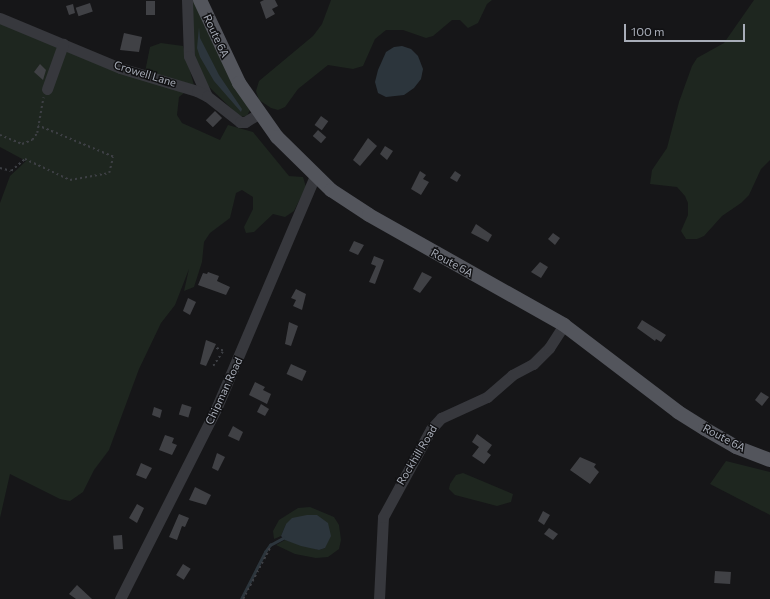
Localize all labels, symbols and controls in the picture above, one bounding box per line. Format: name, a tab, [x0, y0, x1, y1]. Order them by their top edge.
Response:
street label: Route 6A	[200, 12, 232, 60]
scale bar	[626, 16, 747, 42]
text: 100 m	[631, 24, 665, 38]
street label: Crowell Lane	[112, 58, 178, 90]
street label: Route 6A	[429, 246, 475, 280]
street label: Chipman Road	[203, 355, 245, 427]
street label: Route 6A	[701, 421, 747, 455]
street label: Rockhill Road	[394, 423, 440, 487]

